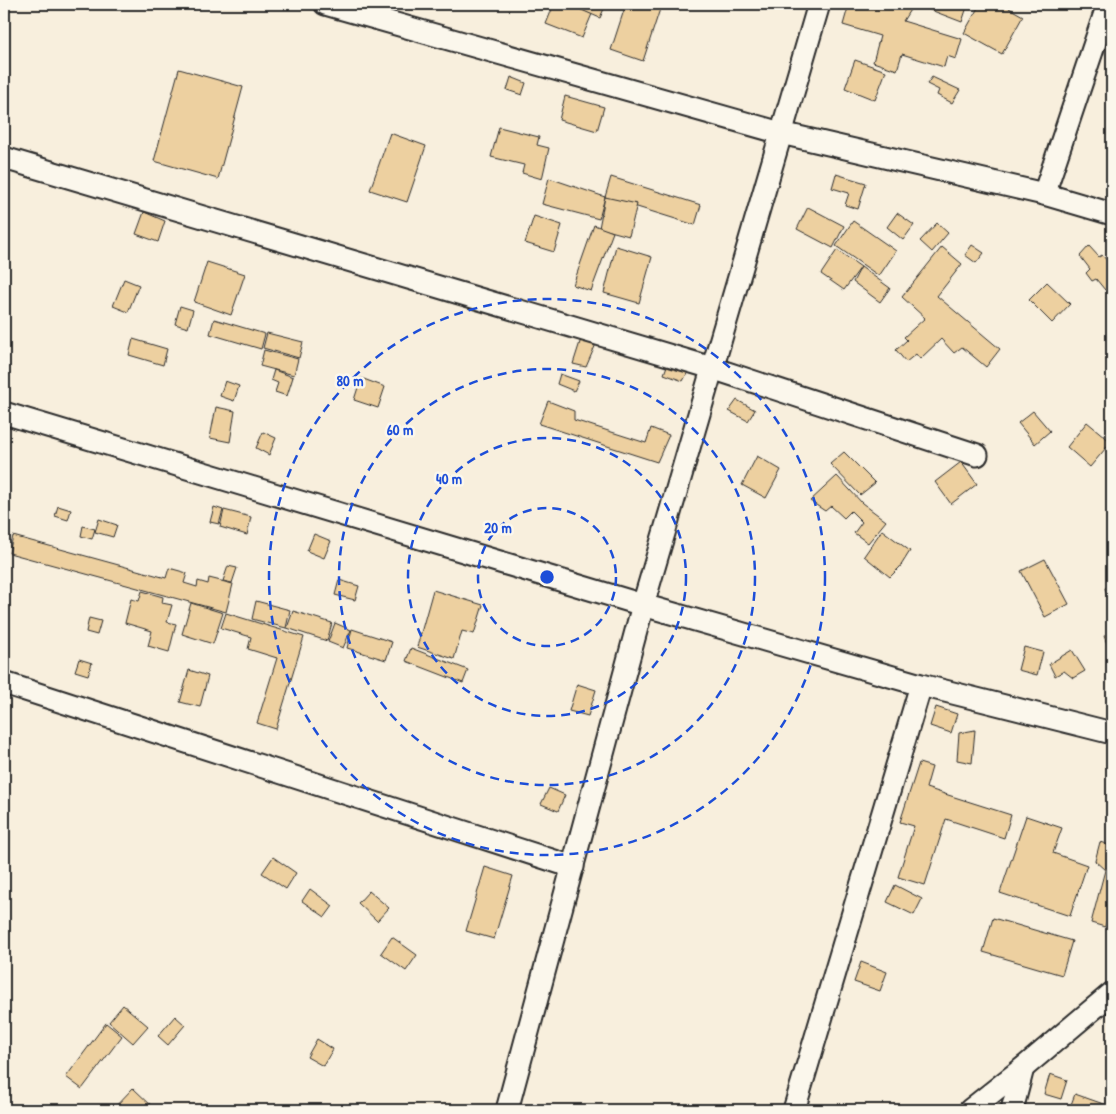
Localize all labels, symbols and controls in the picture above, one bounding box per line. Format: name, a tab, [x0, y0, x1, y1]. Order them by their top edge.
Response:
text: 80 m	[337, 370, 363, 391]
text: 60 m	[387, 419, 413, 440]
text: 40 m	[436, 468, 462, 489]
text: 20 m	[484, 517, 512, 538]
centre of rings	[538, 568, 556, 586]

